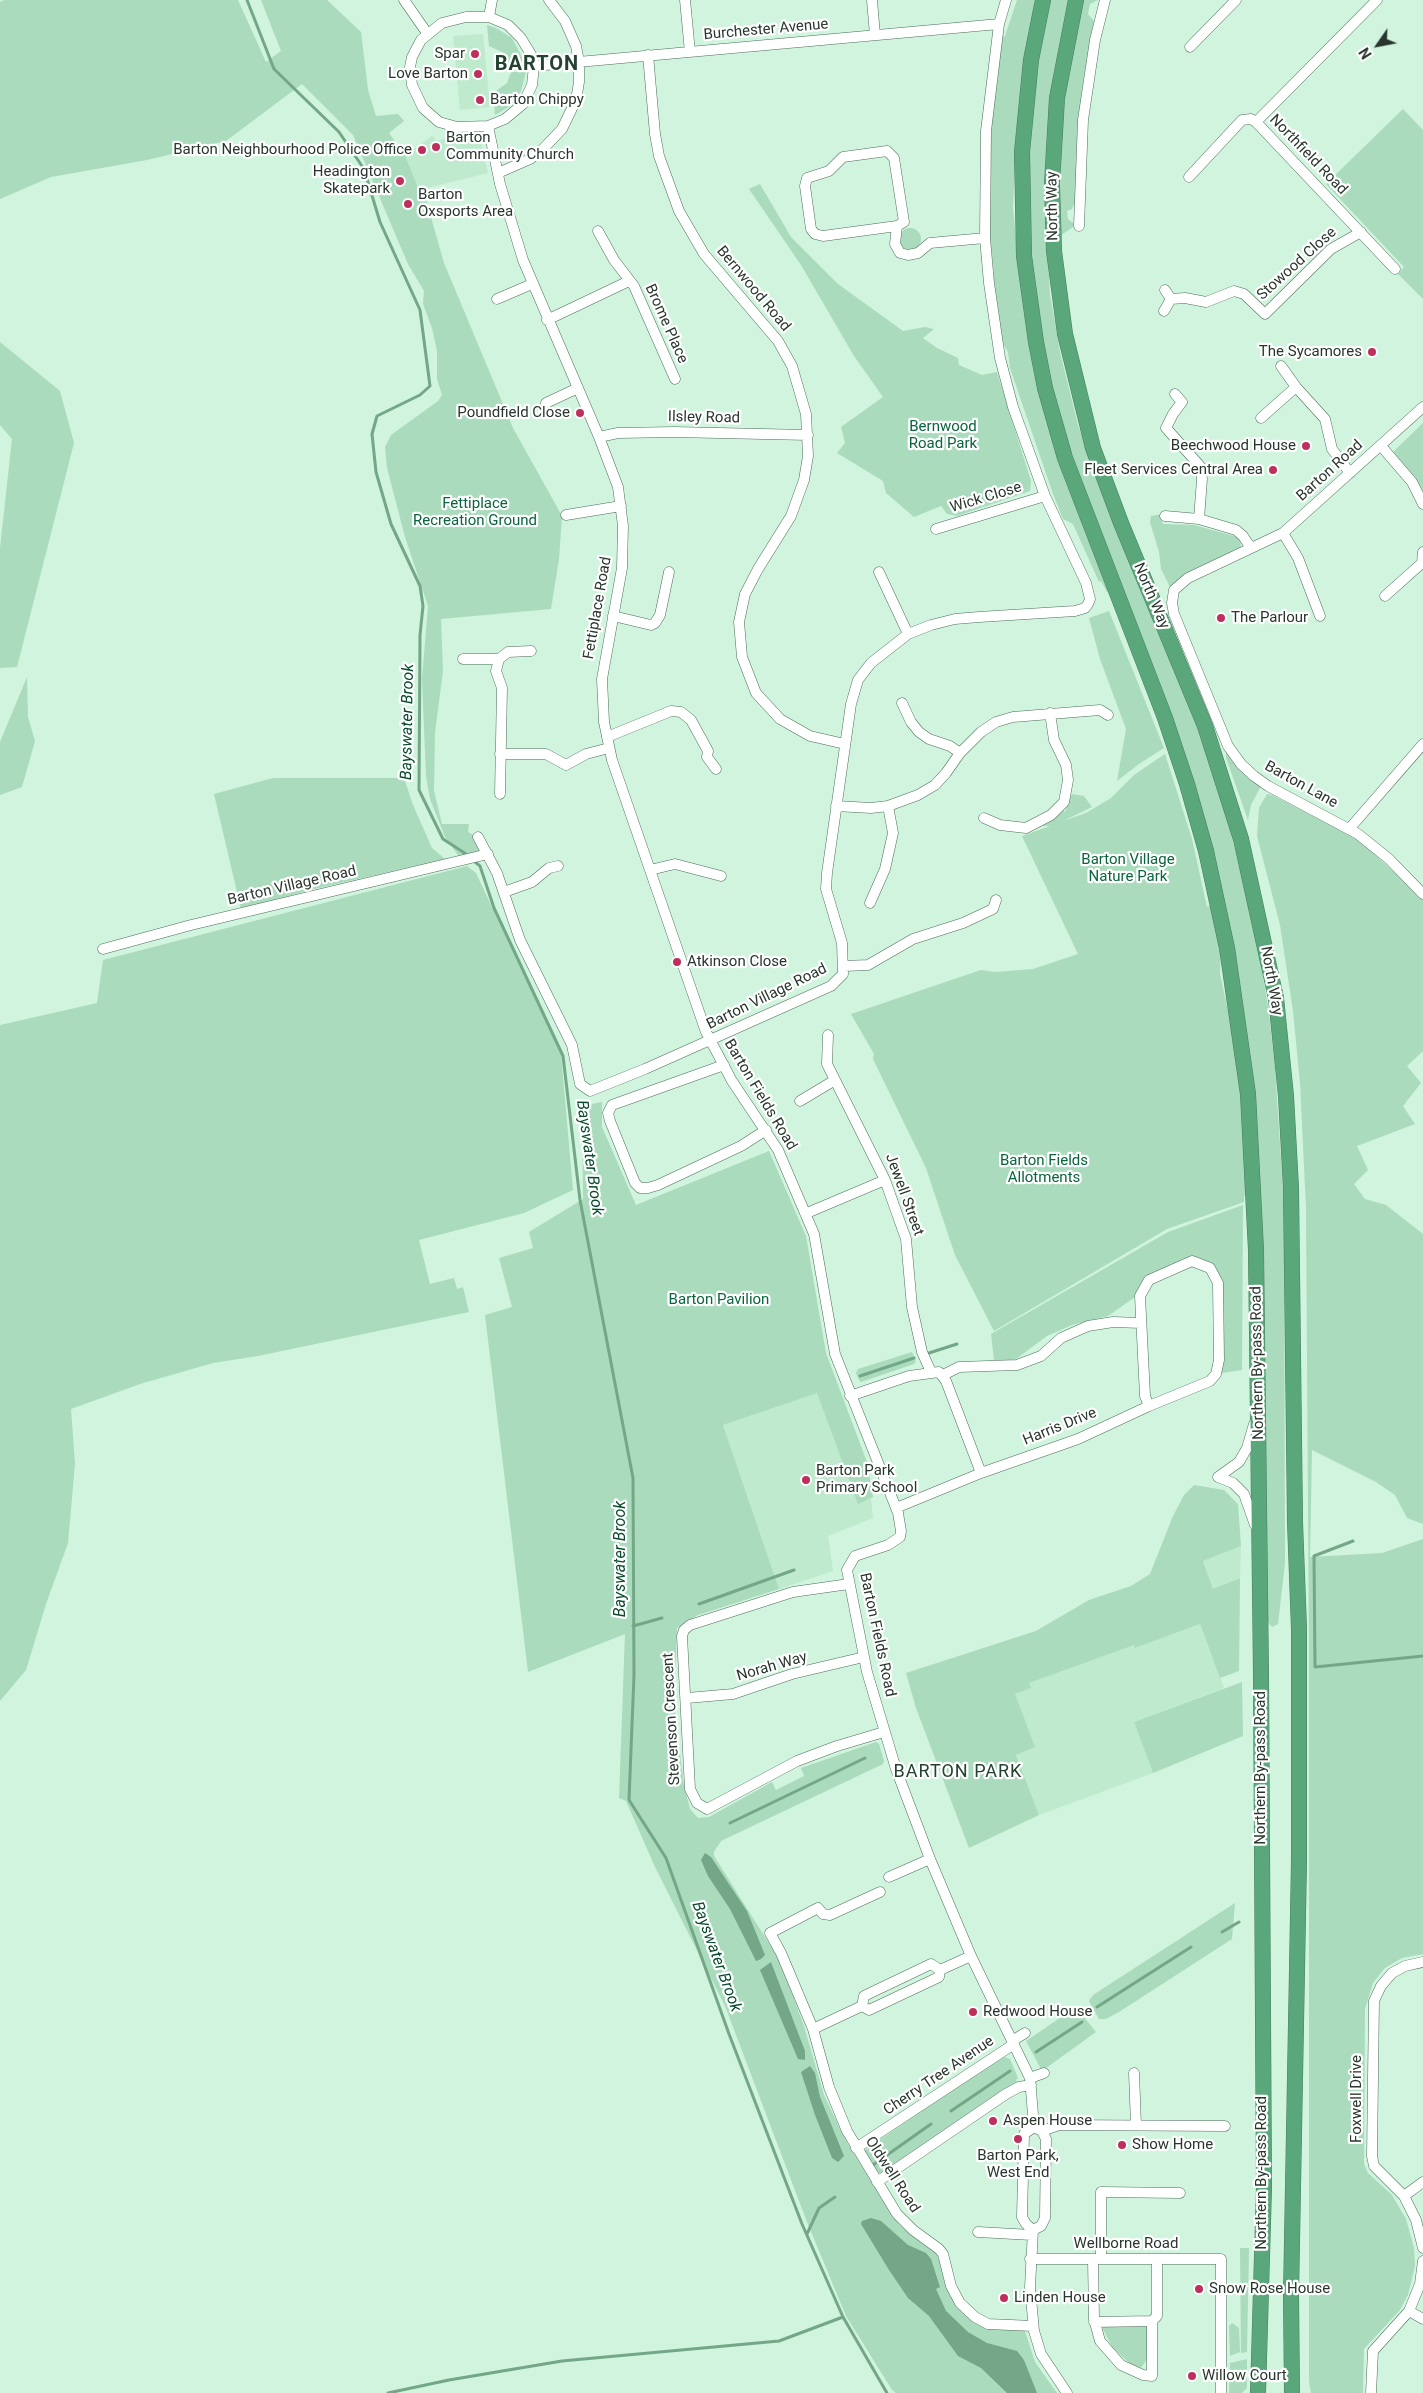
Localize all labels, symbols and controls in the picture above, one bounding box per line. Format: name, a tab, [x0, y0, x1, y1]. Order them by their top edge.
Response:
street label: Burchester Avenue	[703, 16, 829, 44]
north arrow	[1353, 20, 1403, 70]
place label: Spar	[434, 45, 465, 63]
text: N	[1356, 45, 1375, 62]
marker: Spar	[469, 48, 481, 60]
district label: BARTON	[494, 53, 580, 77]
place label: Love Barton	[388, 65, 468, 83]
marker: Love Barton	[472, 68, 484, 80]
place label: Barton Chippy	[490, 91, 584, 109]
marker: Barton Chippy	[474, 94, 486, 106]
street label: Northfield Road	[1265, 111, 1351, 199]
place label: Barton Community Church	[446, 129, 574, 164]
place label: Barton Neighbourhood Police Office	[173, 141, 412, 159]
marker: Barton Community Church	[430, 141, 442, 153]
marker: Barton Neighbourhood Police Office	[416, 144, 428, 156]
place label: Headington Skatepark	[313, 163, 390, 198]
street label: North Way	[1043, 171, 1063, 241]
marker: Headington Skatepark	[394, 175, 406, 187]
place label: Barton Oxsports Area	[418, 186, 513, 221]
marker: Barton Oxsports Area	[402, 198, 414, 210]
street label: Stowood Close	[1254, 224, 1340, 304]
street label: Bernwood Road	[712, 243, 794, 335]
street label: Brome Place	[641, 282, 691, 366]
place label: The Sycamores	[1259, 343, 1362, 361]
marker: The Sycamores	[1366, 346, 1378, 358]
place label: Poundfield Close	[457, 404, 570, 422]
marker: Poundfield Close	[574, 407, 586, 419]
street label: Ilsley Road	[668, 408, 740, 428]
park label: Bernwood Road Park	[909, 418, 977, 453]
place label: Beechwood House	[1171, 437, 1296, 455]
street label: Barton Road	[1293, 437, 1367, 505]
marker: Beechwood House	[1300, 440, 1312, 452]
place label: Fleet Services Central Area	[1084, 461, 1263, 479]
marker: Fleet Services Central Area	[1267, 464, 1279, 476]
street label: Wick Close	[948, 479, 1024, 517]
park label: Fettiplace Recreation Ground	[413, 495, 537, 530]
street label: Fettiplace Road	[580, 555, 616, 661]
street label: North Way	[1129, 560, 1173, 632]
place label: The Parlour	[1231, 609, 1308, 627]
marker: The Parlour	[1215, 612, 1227, 624]
water label: Bayswater Brook	[397, 664, 419, 780]
street label: Barton Lane	[1261, 758, 1341, 812]
park label: Barton Village Nature Park	[1081, 851, 1175, 886]
street label: Barton Village Road	[226, 862, 358, 910]
street label: North Way	[1256, 945, 1286, 1017]
place label: Atkinson Close	[687, 953, 787, 971]
marker: Atkinson Close	[671, 956, 683, 968]
street label: Barton Village Road	[704, 960, 830, 1034]
street label: Barton Fields Road	[720, 1036, 800, 1154]
water label: Bayswater Brook	[571, 1099, 607, 1217]
street label: Jewell Street	[881, 1151, 927, 1239]
park label: Barton Fields Allotments	[1000, 1152, 1088, 1187]
street label: Northern By-pass Road	[1248, 1286, 1268, 1440]
park label: Barton Pavilion	[669, 1291, 769, 1309]
street label: Harris Drive	[1021, 1404, 1099, 1450]
place label: Barton Park Primary School	[816, 1462, 917, 1497]
marker: Barton Park Primary School	[800, 1474, 812, 1486]
water label: Bayswater Brook	[611, 1501, 631, 1617]
street label: Barton Fields Road	[855, 1571, 899, 1699]
street label: Norah Way	[735, 1648, 809, 1686]
street label: Stevenson Crescent	[660, 1652, 684, 1786]
street label: Northern By-pass Road	[1252, 1691, 1270, 1845]
district label: BARTON PARK	[892, 1761, 1024, 1783]
water label: Bayswater Brook	[687, 1899, 745, 2015]
place label: Redwood House	[983, 2003, 1092, 2021]
marker: Redwood House	[967, 2006, 979, 2018]
street label: Cherry Tree Avenue	[880, 2032, 998, 2120]
street label: Foxwell Drive	[1348, 2055, 1366, 2143]
street label: Northern By-pass Road	[1253, 2096, 1271, 2250]
place label: Aspen House	[1003, 2112, 1092, 2130]
marker: Aspen House	[987, 2115, 999, 2127]
marker: Barton Park, West End	[1012, 2133, 1024, 2145]
street label: Oldwell Road	[861, 2134, 923, 2216]
place label: Show Home	[1132, 2136, 1213, 2154]
marker: Show Home	[1116, 2139, 1128, 2151]
place label: Barton Park, West End	[977, 2147, 1059, 2182]
street label: Wellborne Road	[1074, 2235, 1178, 2253]
place label: Snow Rose House	[1209, 2280, 1330, 2298]
marker: Snow Rose House	[1193, 2283, 1205, 2295]
place label: Linden House	[1014, 2289, 1106, 2307]
marker: Linden House	[998, 2292, 1010, 2304]
place label: Willow Court	[1202, 2367, 1287, 2385]
marker: Willow Court	[1186, 2370, 1198, 2382]

